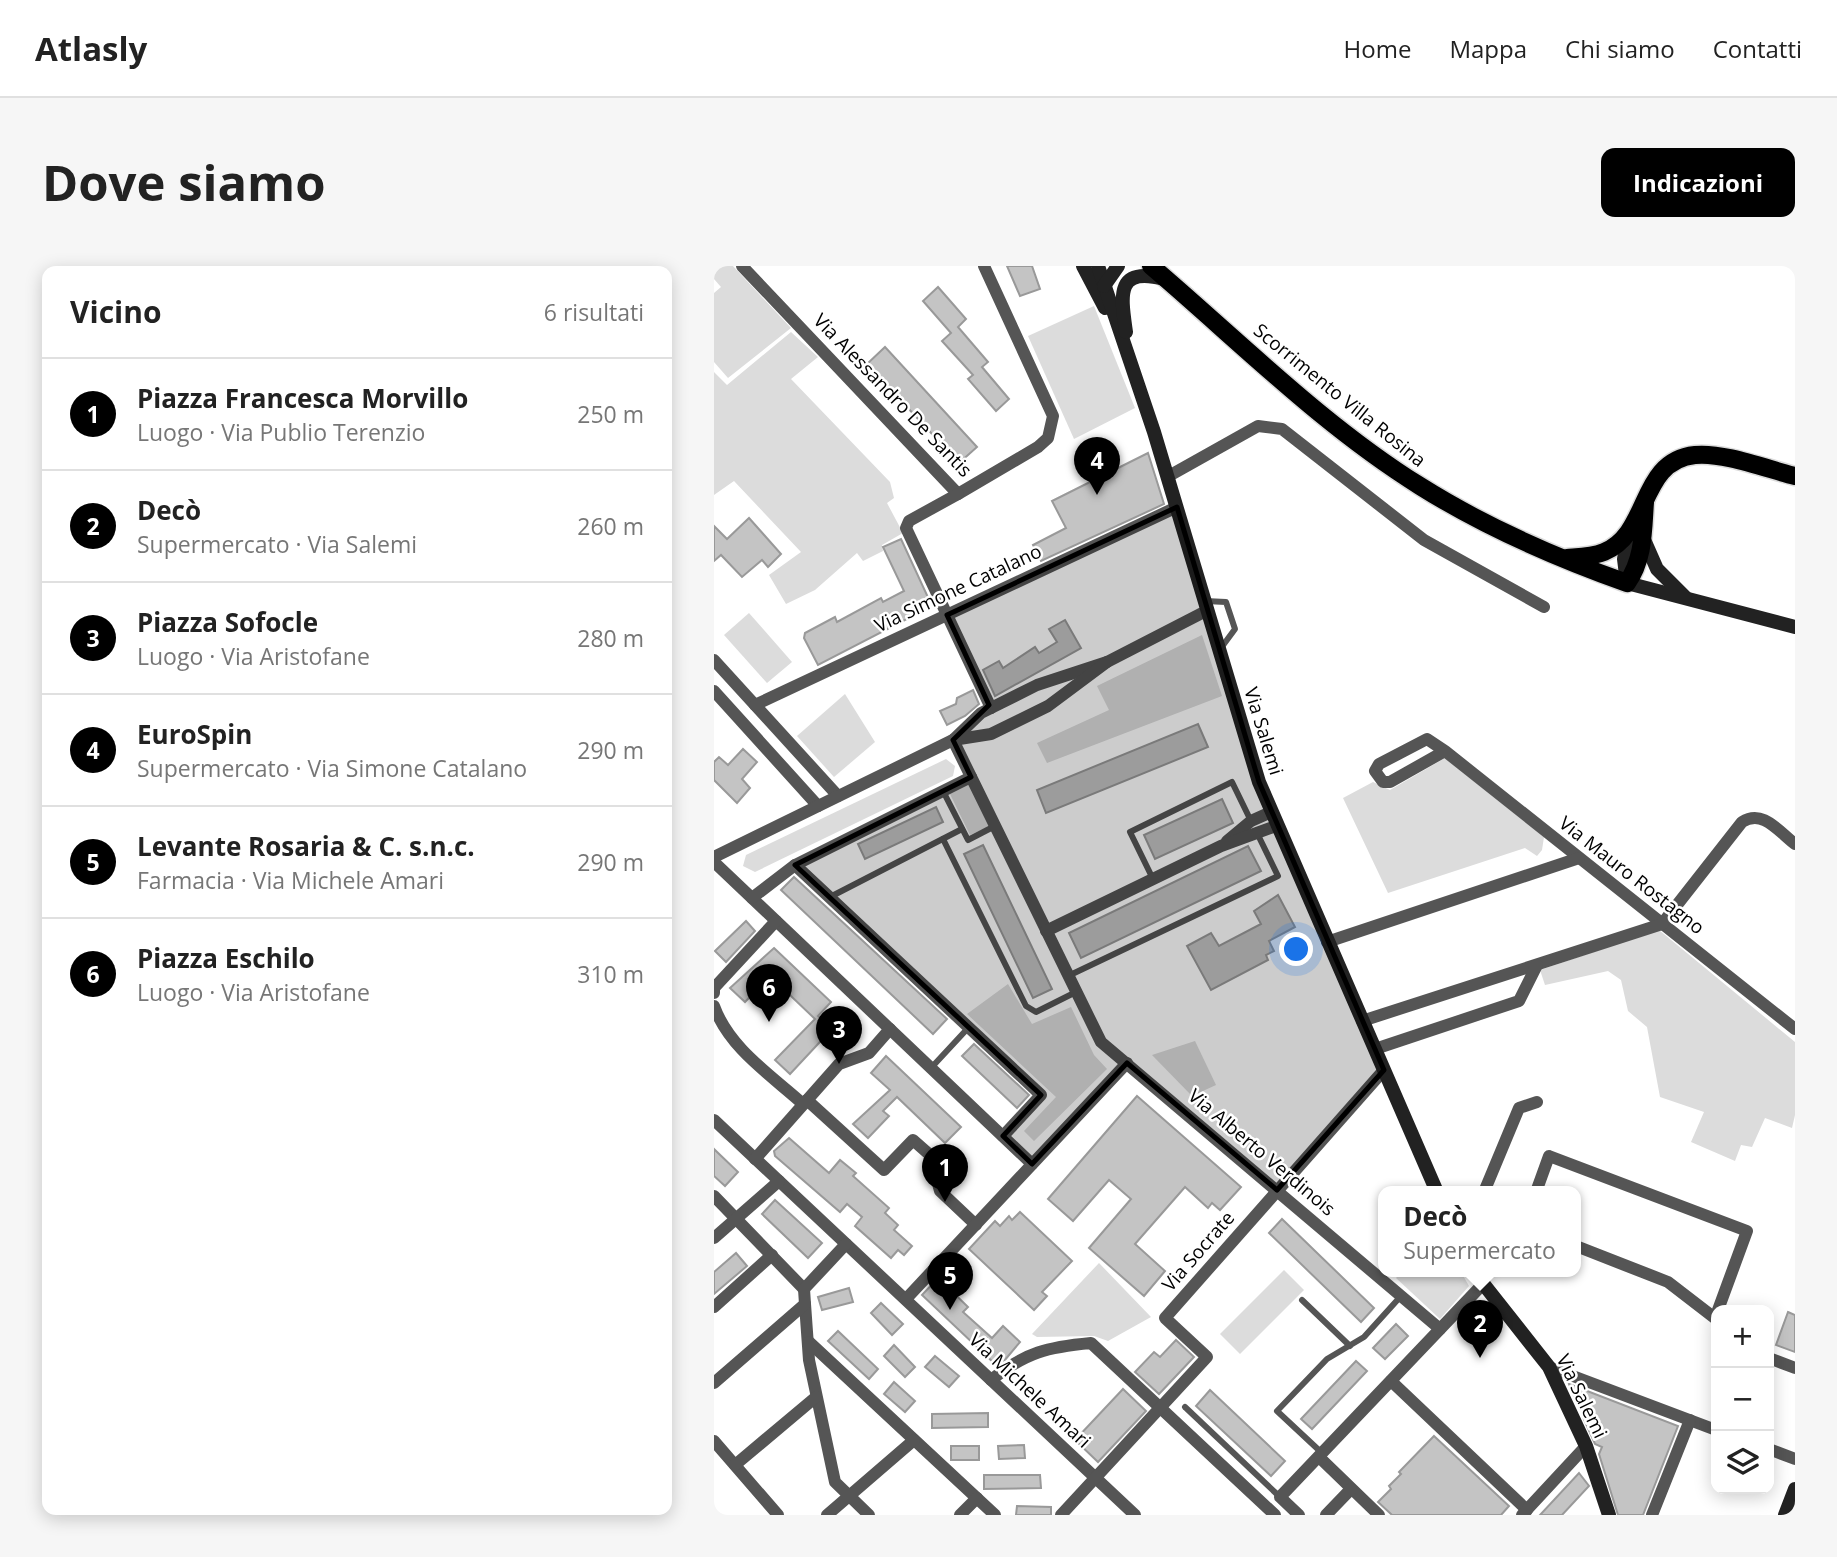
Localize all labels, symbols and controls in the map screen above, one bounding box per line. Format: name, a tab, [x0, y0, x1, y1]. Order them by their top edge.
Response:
text: Atlasly	[35, 26, 147, 71]
text: Home	[1344, 32, 1411, 65]
text: Mappa	[1449, 32, 1527, 65]
text: Chi siamo	[1565, 32, 1675, 65]
text: Contatti	[1713, 32, 1802, 65]
button: Indicazioni	[1601, 148, 1795, 217]
text: Dove siamo	[42, 149, 326, 215]
text: Vicino	[70, 291, 162, 332]
text: 6 risultati	[544, 296, 644, 328]
street label: Via Alessandro De Santis	[808, 308, 978, 482]
street label: Scorrimento Villa Rosina	[1248, 317, 1432, 473]
text: Piazza Francesca Morvillo	[137, 380, 468, 416]
text: 1	[86, 398, 100, 430]
text: 250 m	[577, 398, 644, 430]
text: Luogo · Via Publio Terenzio	[137, 416, 425, 448]
pin: 4	[1074, 437, 1120, 495]
text: Decò	[137, 492, 201, 528]
text: 2	[86, 510, 100, 542]
text: 260 m	[577, 510, 644, 542]
text: Supermercato · Via Salemi	[137, 528, 417, 560]
street label: Via Simone Catalano	[870, 538, 1046, 638]
text: Piazza Sofocle	[137, 604, 318, 640]
text: 3	[86, 622, 100, 654]
text: 280 m	[577, 622, 644, 654]
text: Luogo · Via Aristofane	[137, 640, 370, 672]
street label: Via Salemi	[1238, 684, 1290, 778]
text: EuroSpin	[137, 716, 252, 752]
text: 4	[86, 734, 100, 766]
text: 290 m	[577, 734, 644, 766]
text: Supermercato · Via Simone Catalano	[137, 752, 527, 784]
street label: Via Mauro Rostagno	[1554, 810, 1710, 940]
text: Levante Rosaria & C. s.n.c.	[137, 828, 475, 864]
text: 5	[86, 846, 100, 878]
text: 290 m	[577, 846, 644, 878]
text: Farmacia · Via Michele Amari	[137, 864, 444, 896]
your location	[1279, 932, 1313, 966]
text: Piazza Eschilo	[137, 940, 315, 976]
text: 6	[86, 958, 100, 990]
text: 310 m	[577, 958, 644, 990]
pin: 6	[746, 964, 792, 1022]
text: Luogo · Via Aristofane	[137, 976, 370, 1008]
pin: 3	[816, 1006, 862, 1064]
street label: Via Alberto Verdinois	[1183, 1083, 1341, 1221]
pin: 1	[922, 1144, 968, 1202]
popup	[1378, 1186, 1581, 1277]
text: Decò	[1403, 1198, 1467, 1234]
street label: Via Socrate	[1156, 1205, 1240, 1297]
text: Supermercato	[1403, 1234, 1556, 1266]
pin: 5	[927, 1252, 973, 1310]
pin: 2	[1457, 1300, 1503, 1358]
map controls	[1711, 1305, 1774, 1494]
button: +	[1711, 1305, 1774, 1368]
street label: Via Michele Amari	[963, 1327, 1097, 1453]
street label: Via Salemi	[1550, 1350, 1614, 1442]
button: −	[1711, 1368, 1774, 1431]
button: layers	[1711, 1431, 1774, 1494]

